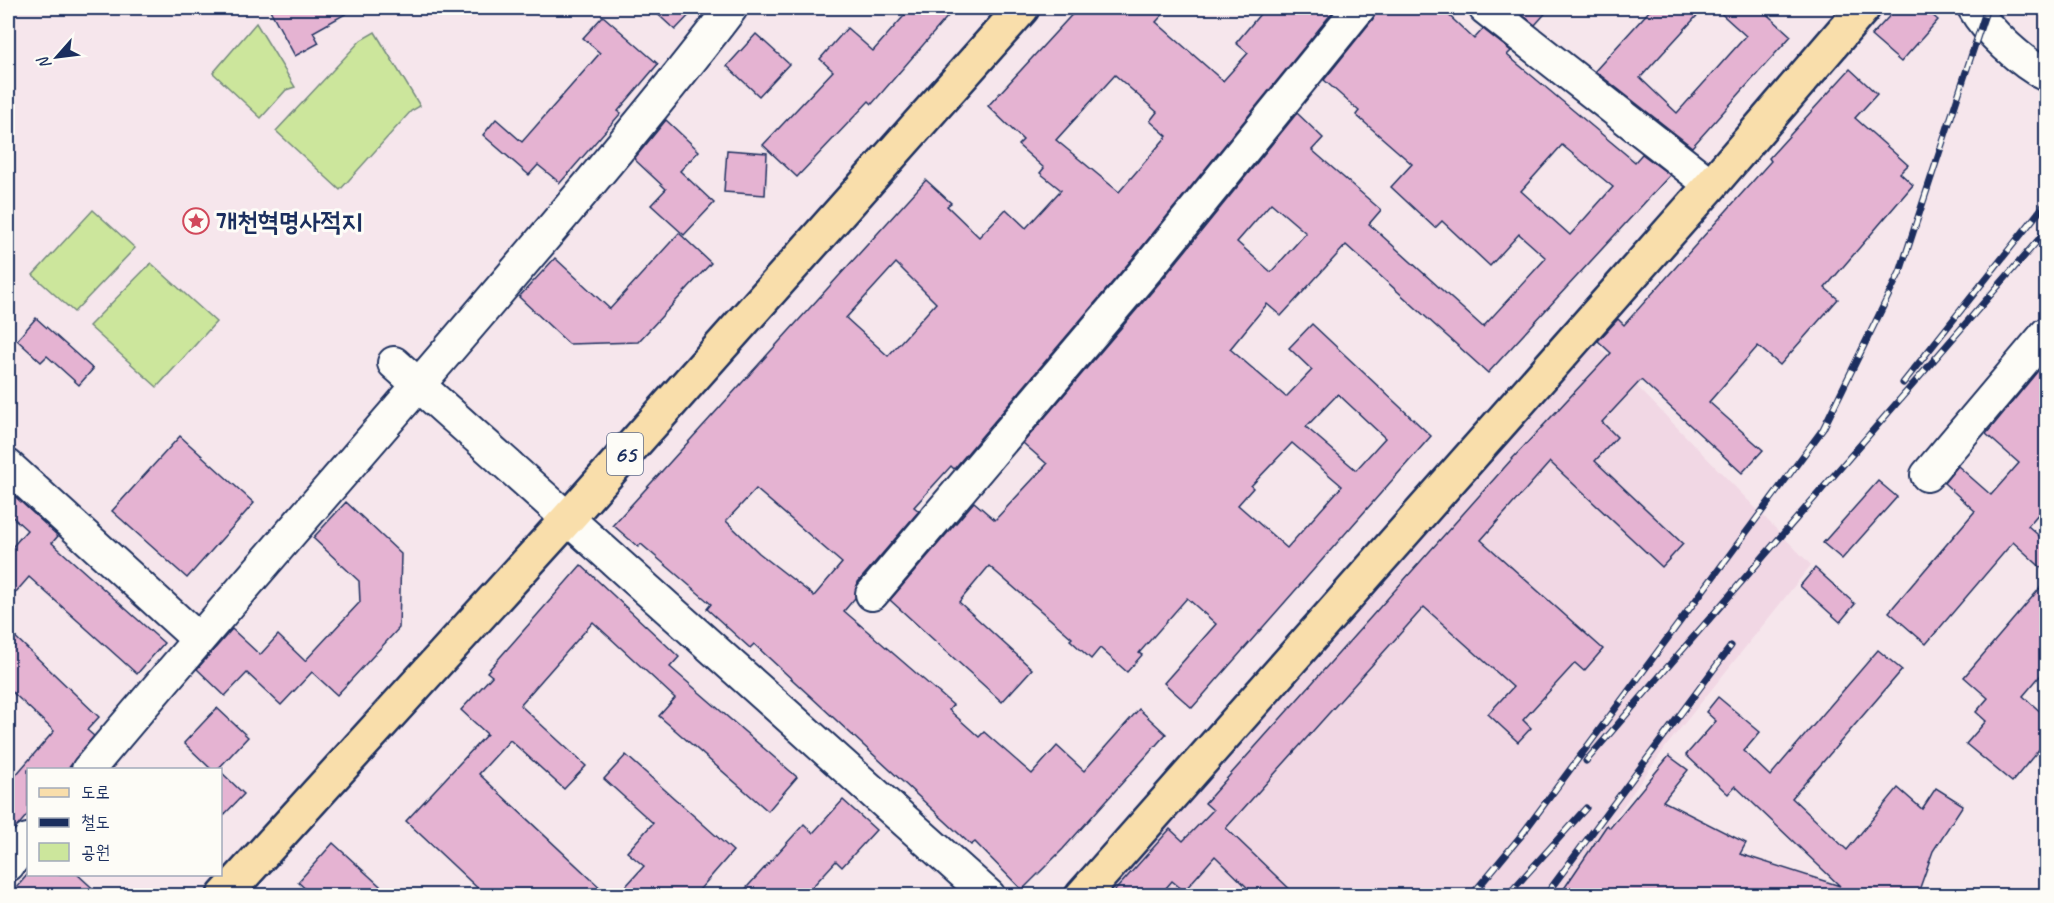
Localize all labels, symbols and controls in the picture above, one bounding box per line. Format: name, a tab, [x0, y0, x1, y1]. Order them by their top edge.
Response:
north arrow	[27, 27, 87, 87]
text: N	[32, 52, 56, 73]
place label: 개천혁명사적지	[216, 205, 362, 238]
place icon: 개천혁명사적지	[181, 206, 211, 236]
road number: 65	[607, 433, 643, 475]
legend	[27, 768, 222, 876]
text: 도로	[81, 781, 110, 803]
text: 철도	[81, 811, 110, 833]
text: 공원	[81, 841, 110, 863]

